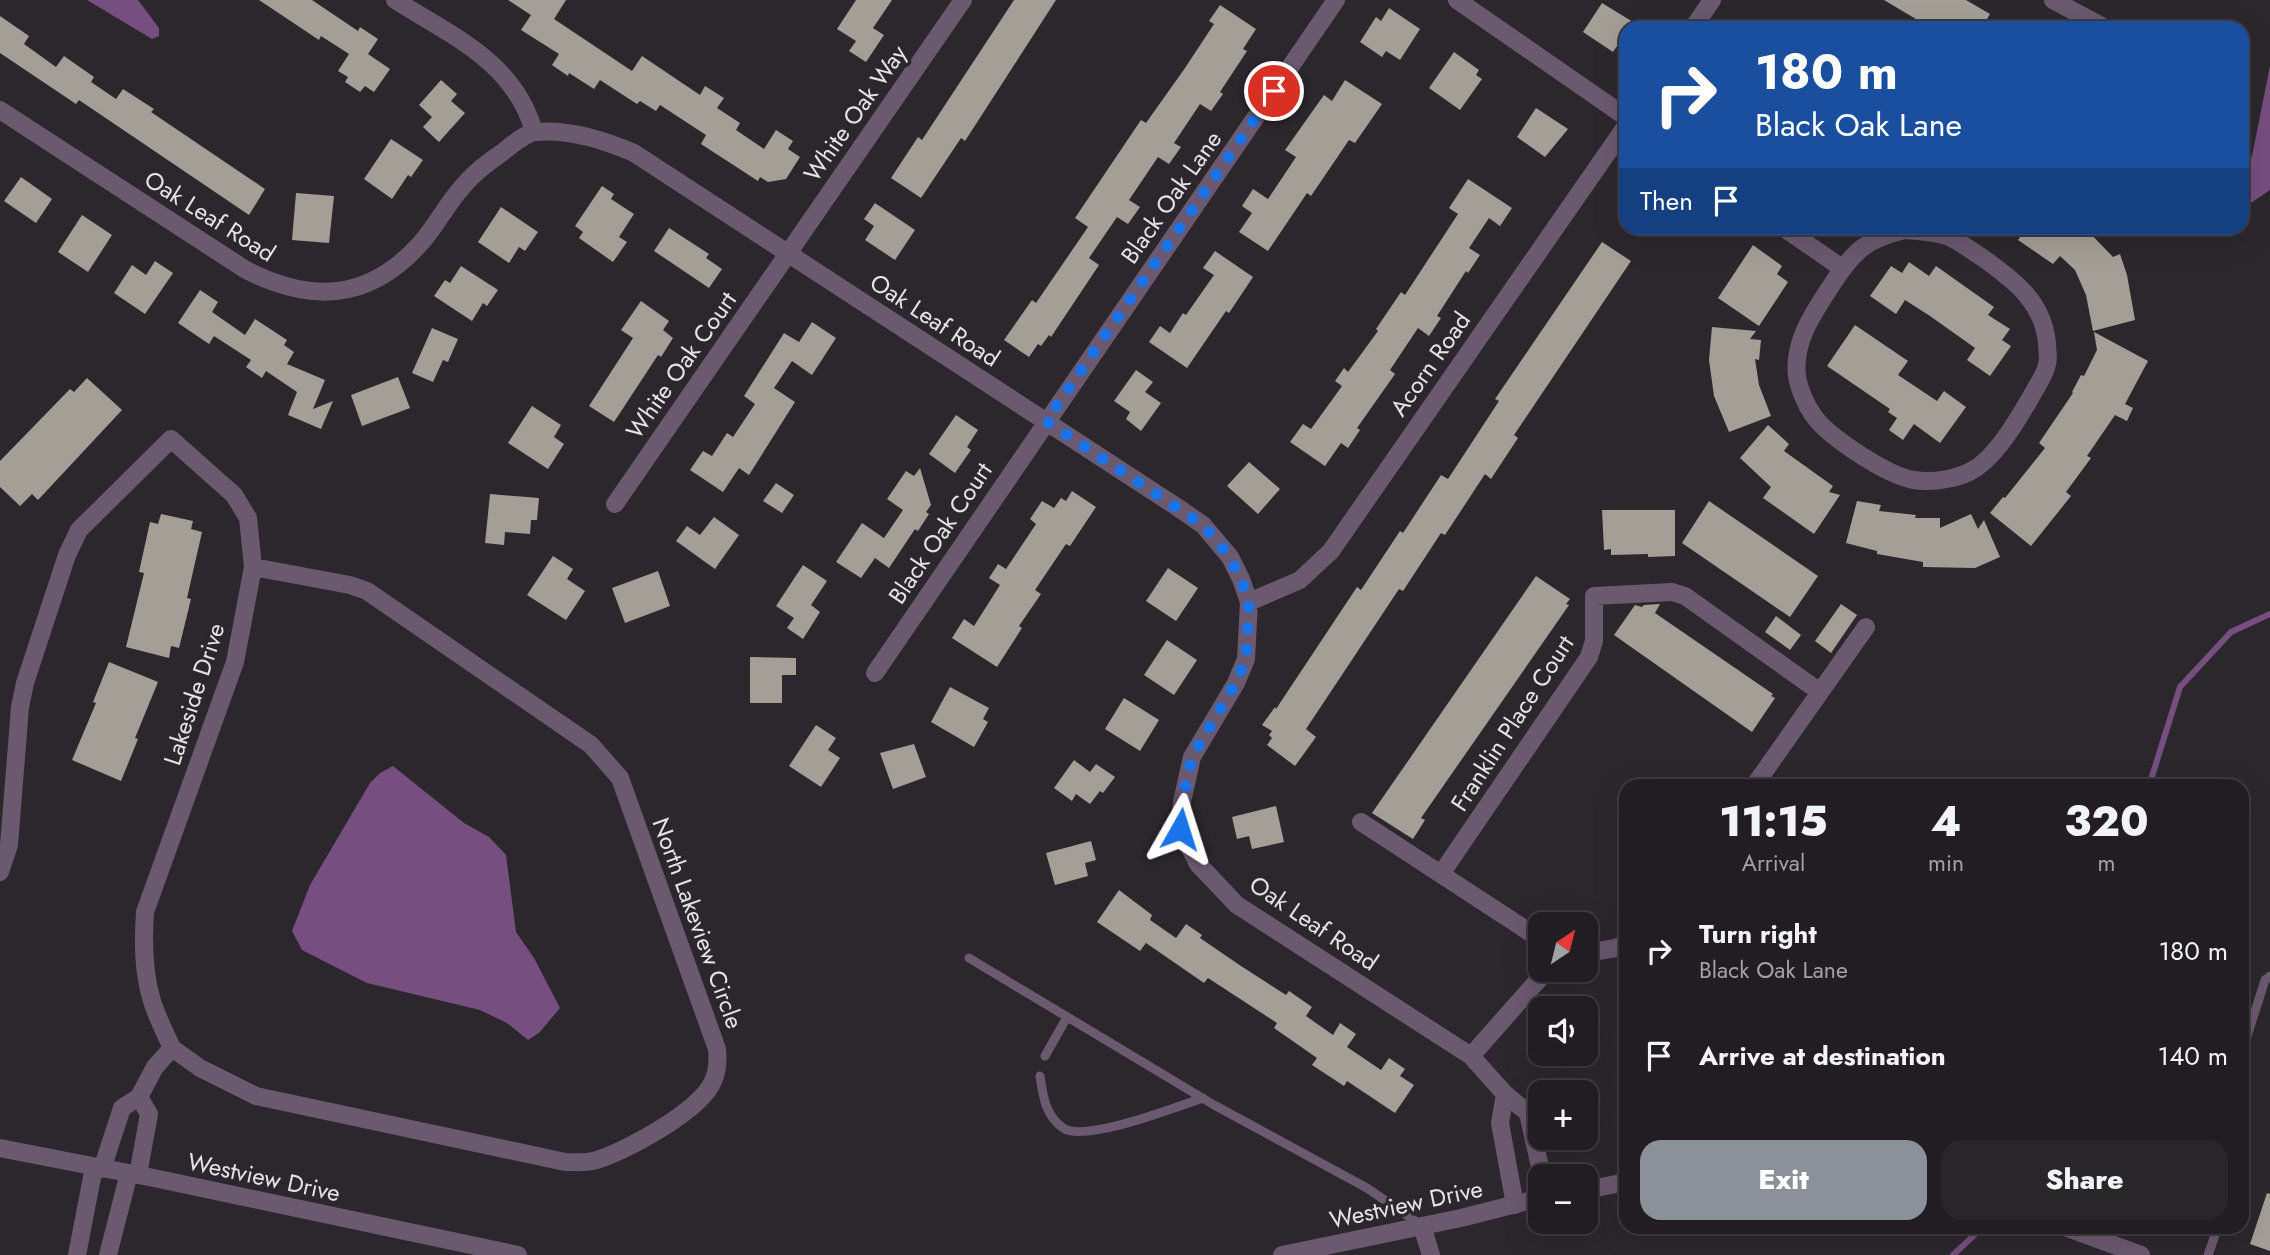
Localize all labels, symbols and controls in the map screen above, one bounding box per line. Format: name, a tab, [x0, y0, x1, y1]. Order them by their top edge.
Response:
street label: White Oak Way	[795, 37, 915, 188]
text: 180 m	[1755, 37, 1898, 107]
icon: right	[1640, 49, 1731, 140]
pin	[1244, 61, 1304, 121]
icon: arrive	[1255, 72, 1293, 110]
text: Black Oak Lane	[1755, 102, 1962, 148]
street label: Black Oak Lane	[1112, 123, 1230, 271]
street label: Oak Leaf Road	[138, 162, 282, 270]
text: Then	[1640, 182, 1693, 220]
icon: arrive	[1707, 182, 1745, 220]
street label: Oak Leaf Road	[863, 265, 1007, 375]
street label: White Oak Court	[617, 284, 745, 446]
street label: Acorn Road	[1381, 305, 1479, 423]
street label: Black Oak Court	[880, 455, 1001, 611]
street label: Lakeside Drive	[155, 618, 233, 770]
street label: Franklin Place Court	[1442, 628, 1582, 818]
text: 11:15	[1719, 791, 1828, 852]
text: 4	[1931, 791, 1961, 852]
text: 320	[2064, 791, 2149, 852]
position arrow	[1143, 792, 1217, 866]
street label: North Lakeview Circle	[644, 813, 752, 1033]
text: Arrival	[1742, 846, 1805, 880]
text: min	[1928, 846, 1964, 880]
text: m	[2098, 846, 2115, 880]
street label: Oak Leaf Road	[1243, 867, 1385, 979]
north arrow	[1528, 912, 1598, 982]
map controls	[1528, 912, 1598, 1234]
text: Turn right	[1699, 915, 1817, 953]
icon: right	[1640, 932, 1678, 970]
text: 180 m	[2158, 932, 2228, 970]
text: Black Oak Lane	[1699, 953, 1848, 987]
button: sound	[1528, 996, 1598, 1066]
icon: arrive	[1640, 1037, 1678, 1075]
text: Arrive at destination	[1699, 1037, 1946, 1075]
text: 140 m	[2157, 1037, 2228, 1075]
button: +	[1528, 1080, 1598, 1150]
button: Exit	[1640, 1140, 1927, 1220]
button: Share	[1941, 1140, 2228, 1220]
street label: Westview Drive	[184, 1144, 344, 1210]
button: −	[1528, 1164, 1598, 1234]
street label: Westview Drive	[1326, 1171, 1486, 1237]

